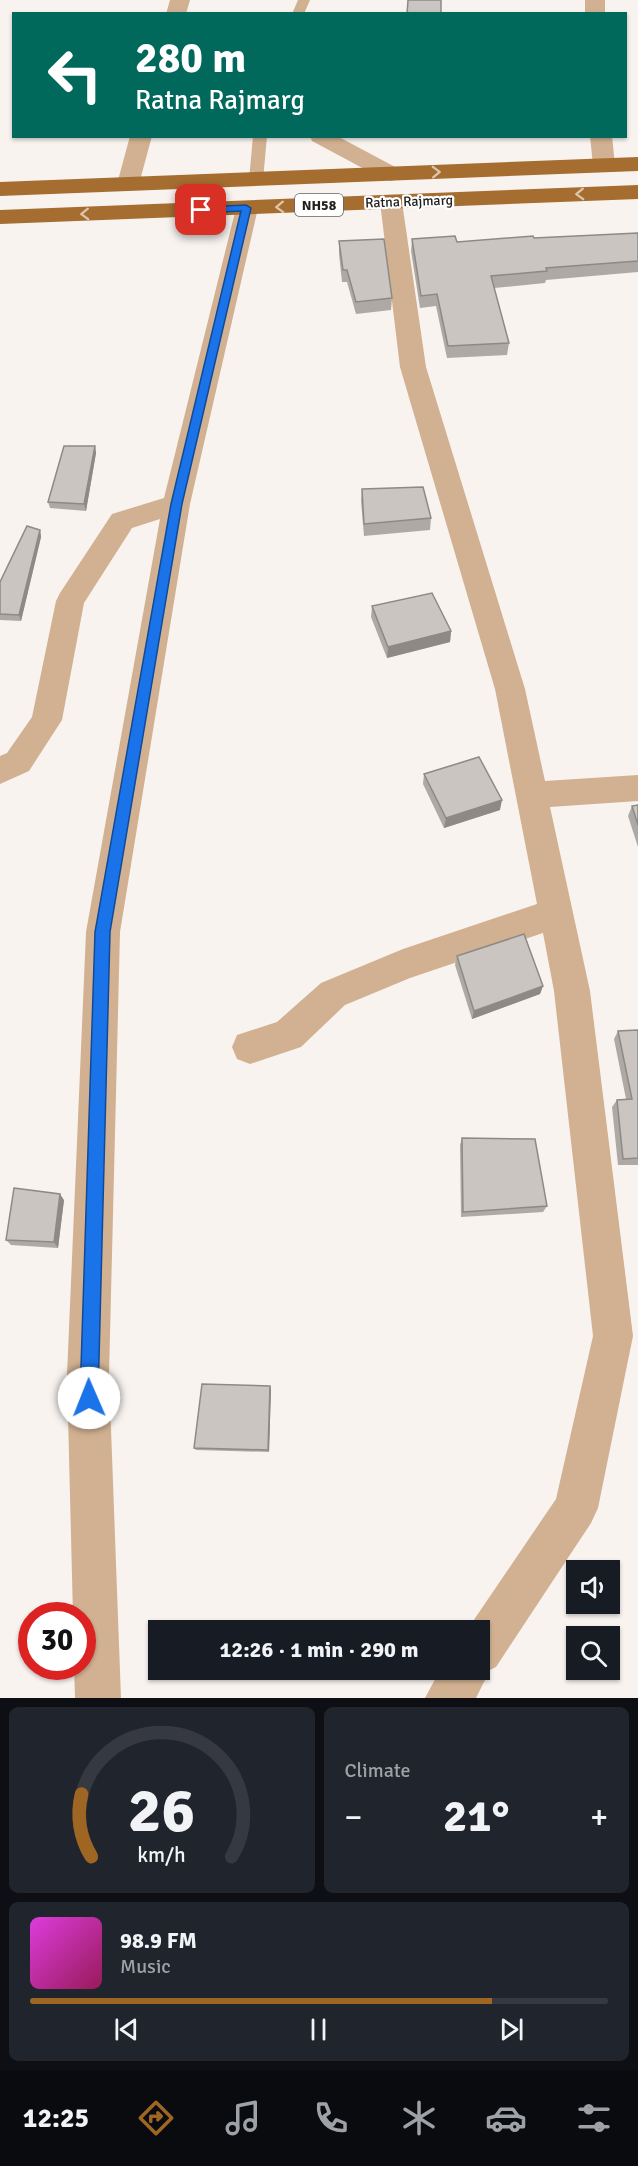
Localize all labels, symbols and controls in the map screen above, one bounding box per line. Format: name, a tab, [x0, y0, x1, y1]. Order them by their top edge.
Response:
text: 280 m	[135, 33, 246, 84]
icon: left	[36, 36, 114, 114]
text: Ratna Rajmarg	[135, 84, 305, 117]
one-way arrow	[432, 166, 441, 179]
pin	[175, 184, 226, 235]
one-way arrow	[575, 188, 584, 201]
street label: Ratna Rajmarg	[365, 191, 453, 212]
icon: arrive	[184, 193, 217, 226]
road number: NH58	[295, 194, 343, 216]
one-way arrow	[275, 200, 284, 213]
one-way arrow	[80, 208, 89, 221]
position arrow	[57, 1366, 121, 1430]
map controls	[566, 1560, 620, 1680]
button: sound	[566, 1560, 620, 1614]
speed limit sign: 30	[18, 1602, 96, 1680]
button: search	[566, 1626, 620, 1680]
text: 12:26 · 1 min · 290 m	[219, 1636, 419, 1663]
text: Climate	[345, 1758, 410, 1783]
text: 26	[128, 1772, 195, 1849]
text: 21°	[443, 1789, 510, 1844]
text: −	[345, 1797, 362, 1838]
text: +	[590, 1797, 608, 1838]
text: km/h	[137, 1842, 186, 1868]
text: 98.9 FM	[120, 1927, 197, 1954]
text: Music	[120, 1954, 171, 1979]
icon: previous	[110, 2013, 143, 2046]
icon: pause	[302, 2013, 335, 2046]
icon: next	[495, 2013, 528, 2046]
icon: directions	[135, 2097, 177, 2139]
icon: music	[222, 2097, 264, 2139]
icon: phone	[310, 2097, 352, 2139]
icon: climate	[398, 2097, 440, 2139]
icon: car	[485, 2097, 527, 2139]
icon: filters	[573, 2097, 615, 2139]
text: 12:25	[23, 2102, 89, 2135]

